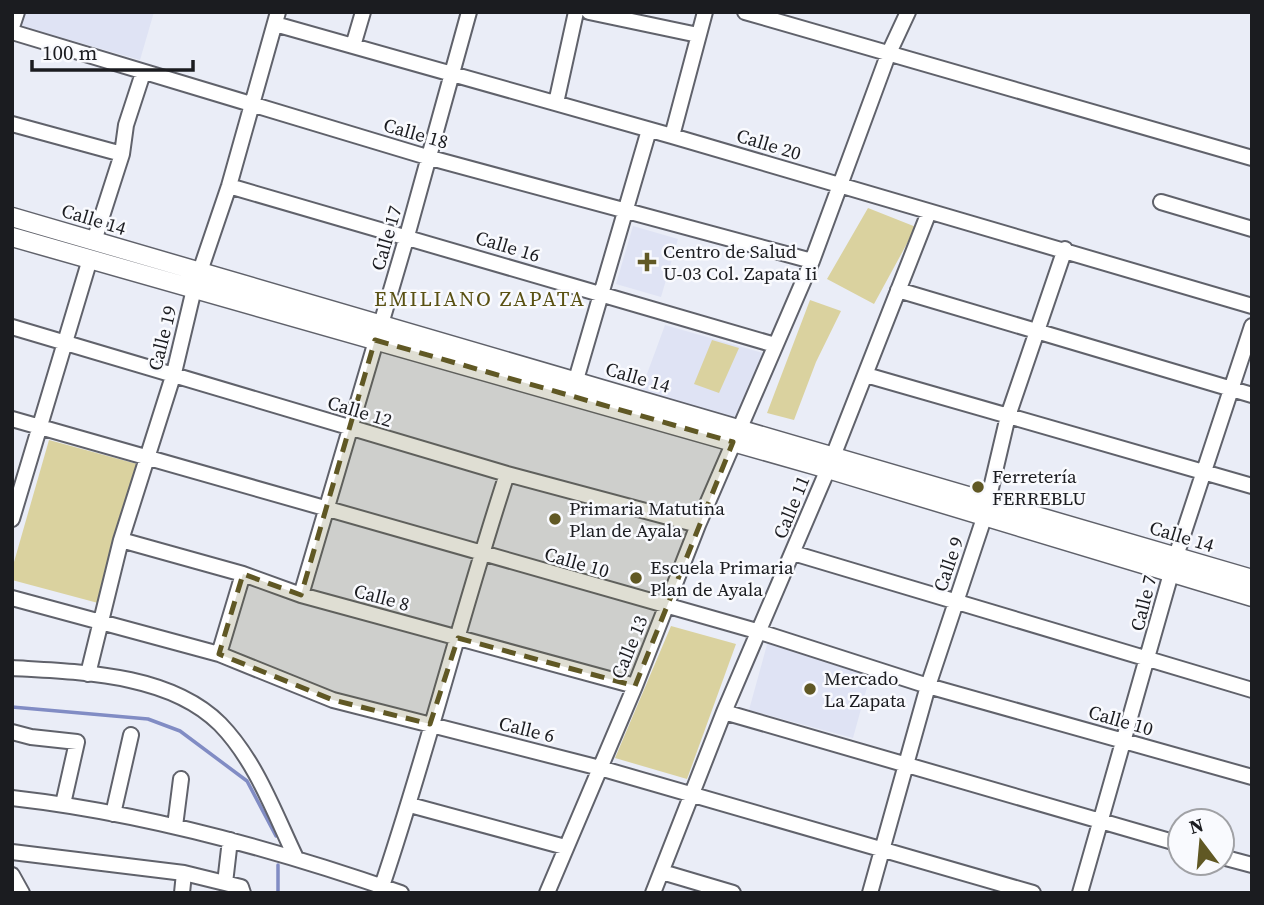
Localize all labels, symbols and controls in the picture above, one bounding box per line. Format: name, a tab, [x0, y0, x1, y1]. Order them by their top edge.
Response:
scale bar	[32, 28, 192, 72]
text: 100 m	[42, 38, 97, 67]
street label: Calle 18	[381, 111, 451, 155]
street label: Calle 20	[734, 122, 804, 166]
street label: Calle 14	[59, 197, 130, 241]
street label: Calle 17	[364, 203, 408, 273]
street label: Calle 16	[473, 224, 543, 268]
place label: Centro de Salud U-03 Col. Zapata Ii	[663, 238, 818, 286]
marker: Centro de Salud U-03 Col. Zapata Ii	[637, 252, 657, 272]
district label: EMILIANO ZAPATA	[374, 284, 586, 313]
street label: Calle 19	[141, 303, 183, 373]
street label: Calle 14	[603, 355, 674, 399]
street label: Calle 12	[325, 389, 395, 433]
place label: Ferretería FERREBLU	[992, 463, 1086, 511]
street label: Calle 11	[767, 471, 815, 543]
marker: Ferretería FERREBLU	[970, 479, 986, 495]
place label: Primaria Matutina Plan de Ayala	[569, 495, 725, 543]
marker: Primaria Matutina Plan de Ayala	[547, 511, 563, 527]
street label: Calle 14	[1147, 514, 1218, 558]
street label: Calle 9	[926, 533, 970, 595]
street label: Calle 10	[542, 540, 612, 584]
place label: Escuela Primaria Plan de Ayala	[650, 554, 794, 602]
marker: Escuela Primaria Plan de Ayala	[628, 570, 644, 586]
street label: Calle 7	[1124, 572, 1162, 634]
street label: Calle 8	[351, 577, 413, 617]
street label: Calle 13	[605, 611, 653, 683]
place label: Mercado La Zapata	[824, 665, 906, 713]
marker: Mercado La Zapata	[802, 681, 818, 697]
street label: Calle 10	[1086, 698, 1156, 742]
street label: Calle 6	[496, 710, 558, 748]
north arrow	[1166, 807, 1236, 877]
text: N	[1186, 811, 1207, 840]

